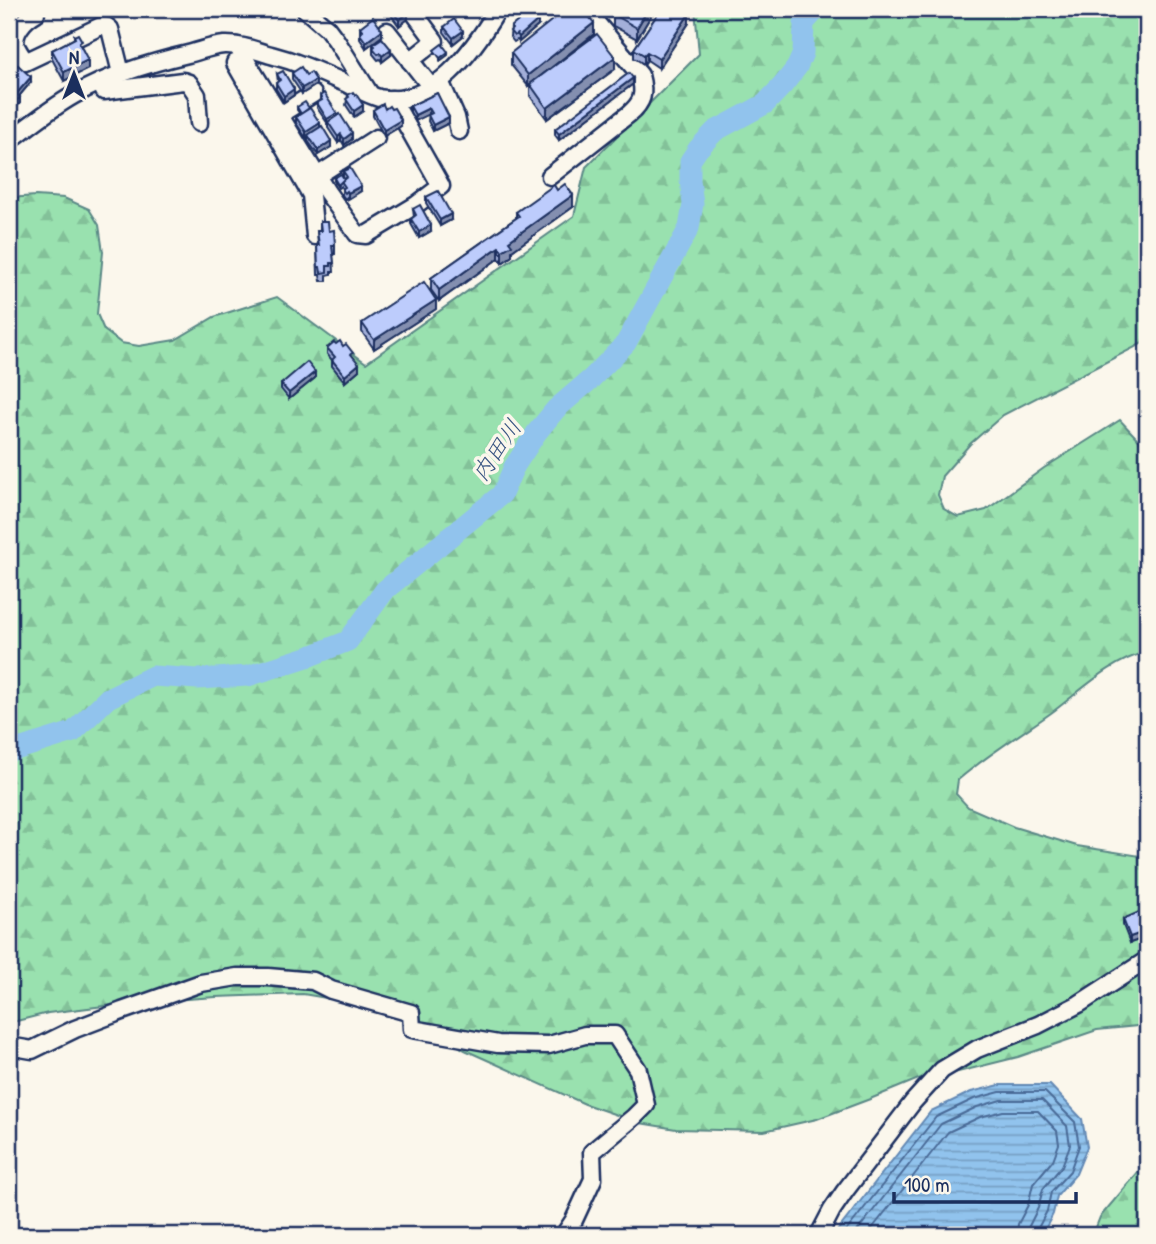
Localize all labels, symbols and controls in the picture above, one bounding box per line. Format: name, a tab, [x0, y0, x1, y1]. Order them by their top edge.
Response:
north arrow	[38, 38, 108, 108]
text: N	[69, 44, 79, 70]
water label: 内田川	[464, 413, 528, 487]
scale bar	[894, 1160, 1076, 1204]
text: 100 m	[904, 1170, 950, 1199]

